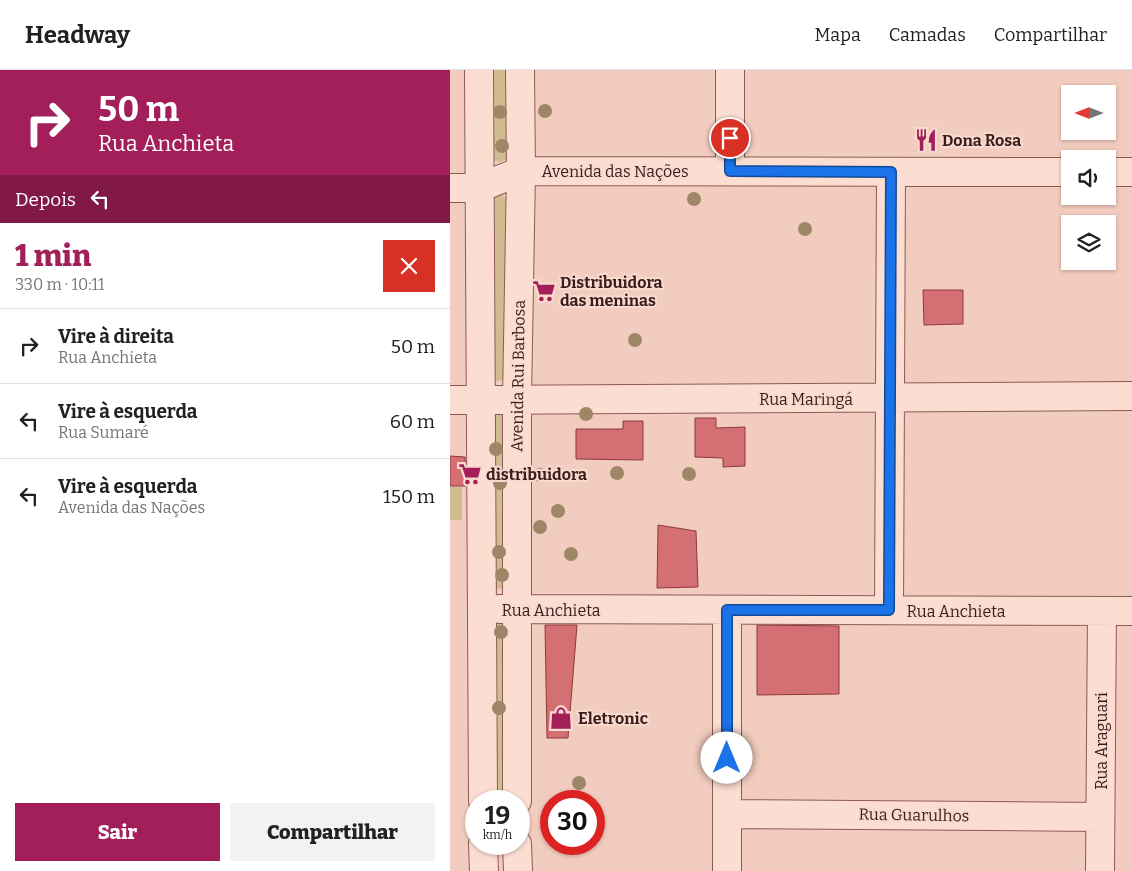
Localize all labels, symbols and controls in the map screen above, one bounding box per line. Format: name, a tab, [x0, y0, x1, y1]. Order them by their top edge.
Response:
text: Headway	[25, 21, 130, 49]
text: Mapa	[815, 24, 861, 46]
text: Camadas	[889, 24, 966, 46]
text: Compartilhar	[994, 24, 1107, 46]
north arrow	[1061, 85, 1116, 140]
map controls	[1061, 85, 1116, 270]
text: 50 m	[98, 88, 179, 130]
icon: right	[15, 90, 80, 155]
pin	[709, 117, 751, 159]
icon: arrive	[716, 124, 744, 152]
restaurant icon: Dona Rosa	[913, 127, 939, 153]
text: Rua Anchieta	[98, 130, 234, 157]
place label: Dona Rosa	[942, 131, 1021, 150]
button: sound	[1061, 150, 1116, 205]
street label: Avenida das Nações	[541, 162, 689, 181]
icon: left	[86, 185, 114, 213]
text: Depois	[15, 188, 76, 211]
button: layers	[1061, 215, 1116, 270]
text: 1 min	[15, 238, 91, 274]
button: close	[383, 240, 435, 292]
place label: Distribuidora das meninas	[560, 273, 663, 310]
text: 330 m · 10:11	[15, 275, 105, 294]
supermarket icon: Distribuidora das meninas	[531, 278, 557, 304]
street label: Avenida Rui Barbosa	[507, 300, 529, 452]
text: Vire à direita	[58, 325, 174, 348]
icon: right	[15, 332, 43, 360]
text: 50 m	[391, 335, 435, 358]
text: Rua Anchieta	[58, 348, 157, 367]
street label: Rua Maringá	[759, 390, 853, 409]
text: Vire à esquerda	[58, 400, 197, 423]
icon: left	[15, 407, 43, 435]
text: 60 m	[390, 410, 435, 433]
text: Rua Sumaré	[58, 423, 149, 442]
supermarket icon: distribuidora	[457, 461, 483, 487]
place label: distribuidora	[486, 465, 587, 484]
text: Vire à esquerda	[58, 475, 197, 498]
icon: left	[15, 482, 43, 510]
text: 150 m	[383, 485, 435, 508]
text: Avenida das Nações	[58, 498, 205, 517]
street label: Rua Anchieta	[501, 601, 601, 620]
street label: Rua Anchieta	[906, 602, 1006, 621]
street label: Rua Araguari	[1092, 692, 1111, 790]
shop icon: Eletronic	[548, 705, 574, 731]
place label: Eletronic	[578, 709, 648, 728]
position arrow	[700, 731, 752, 783]
speed limit sign: 30	[540, 790, 605, 855]
text: 19	[485, 801, 510, 831]
button: Sair	[15, 803, 220, 861]
button: Compartilhar	[230, 803, 435, 861]
street label: Rua Guarulhos	[858, 805, 970, 825]
text: km/h	[483, 828, 512, 842]

